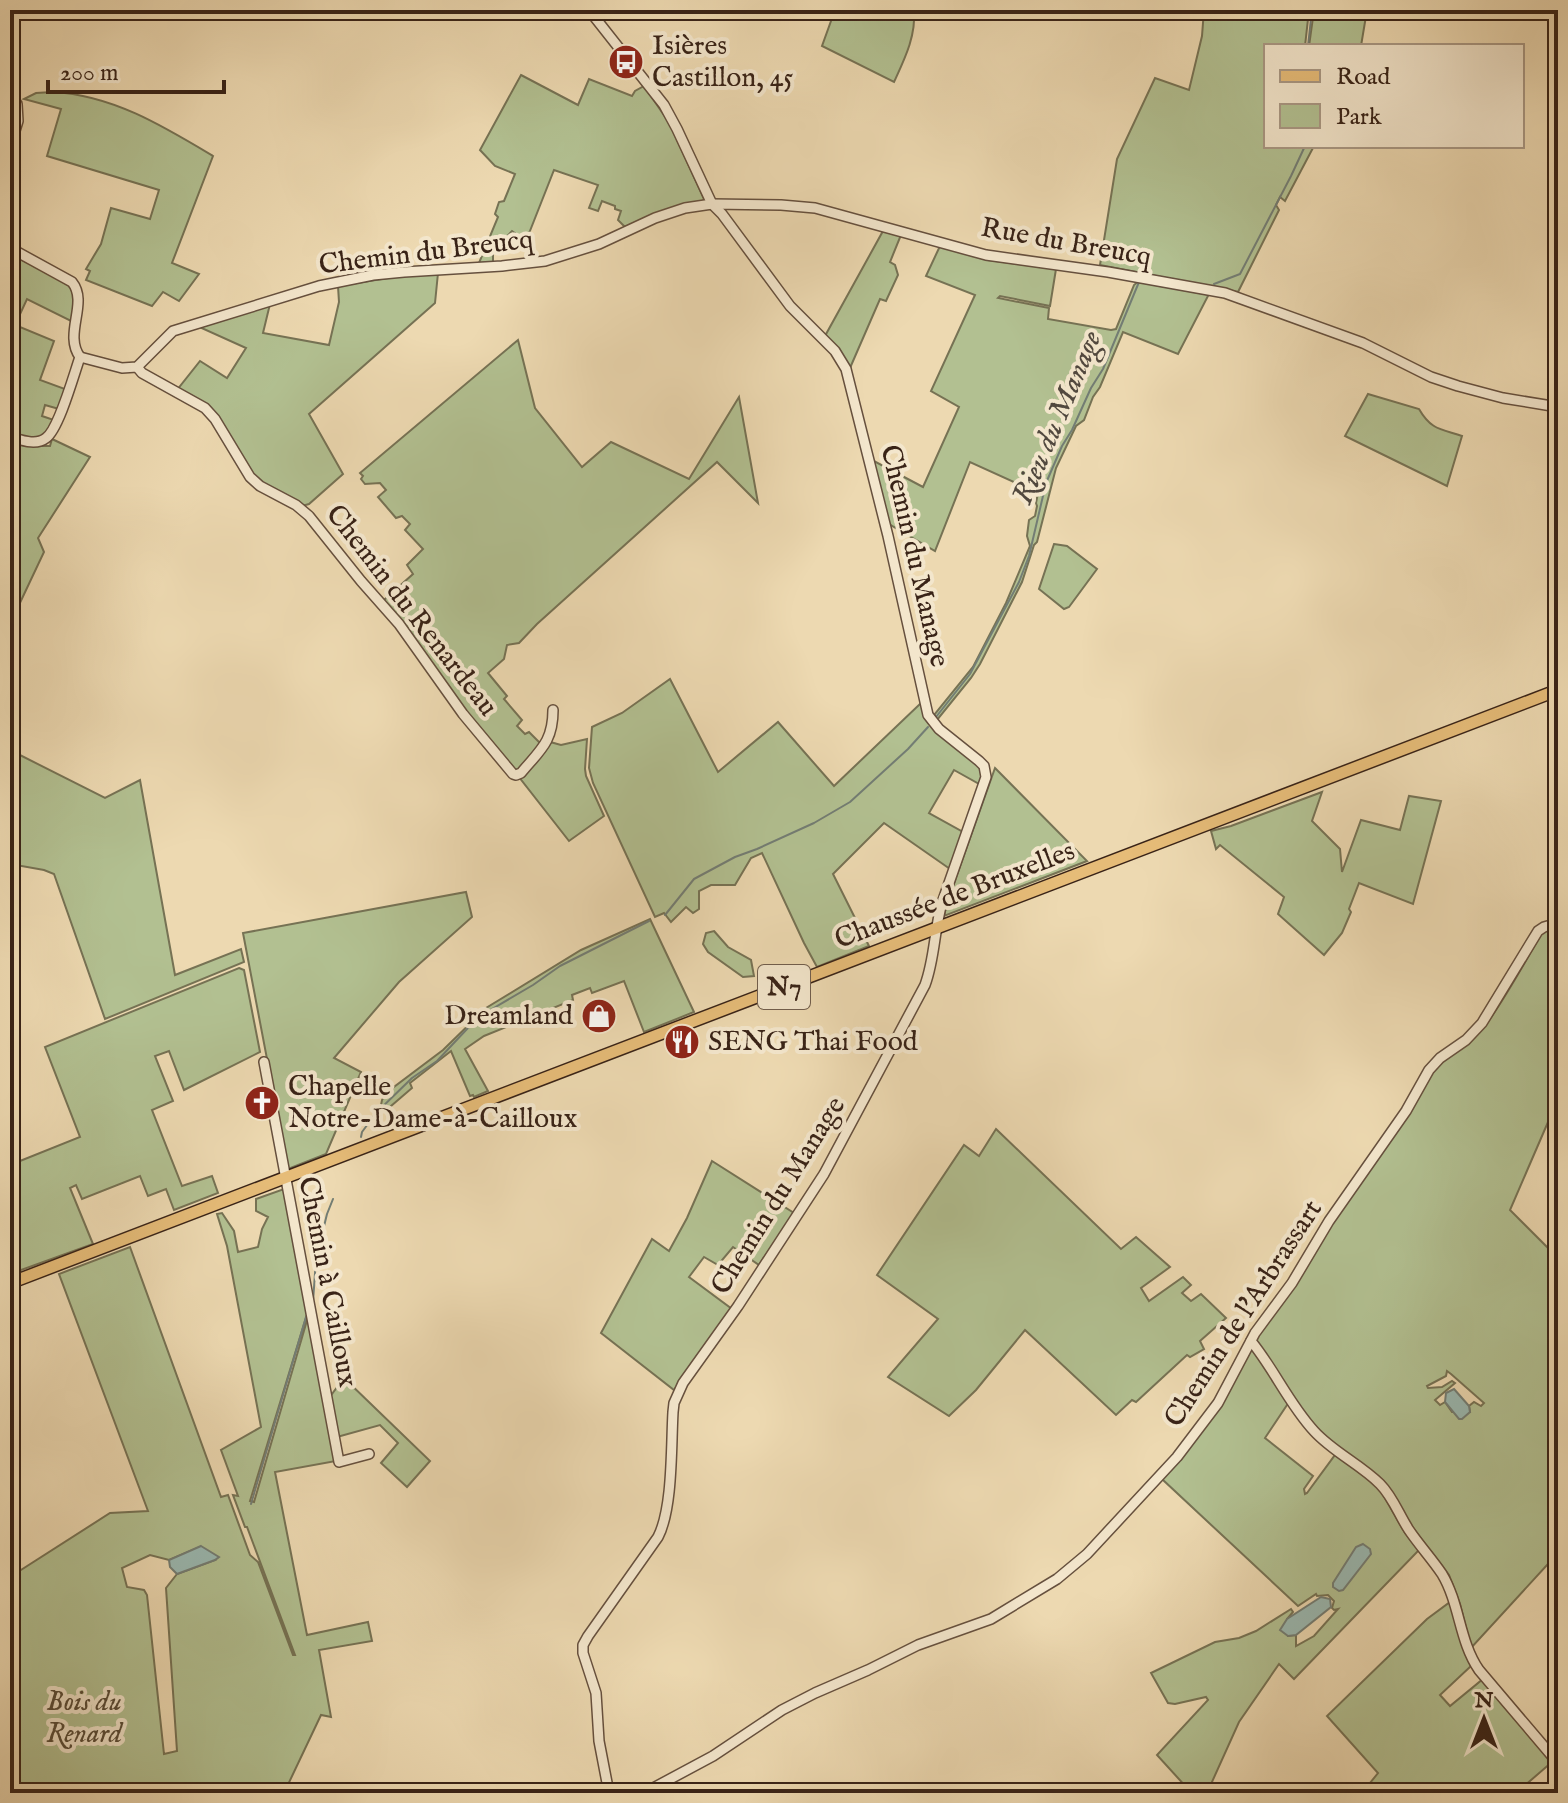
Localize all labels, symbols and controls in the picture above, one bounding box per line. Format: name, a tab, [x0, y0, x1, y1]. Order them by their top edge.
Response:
place label: Isières Castillon, 45	[652, 29, 793, 96]
bus stop icon: Isières Castillon, 45	[607, 43, 645, 81]
scale bar	[48, 44, 224, 94]
legend	[1264, 44, 1524, 148]
text: 200 m	[60, 58, 119, 89]
text: Road	[1336, 62, 1390, 93]
text: Park	[1336, 102, 1382, 133]
street label: Rue du Breucq	[978, 211, 1155, 275]
street label: Chemin du Breucq	[317, 222, 536, 284]
water label: Rieu du Manage	[1004, 326, 1112, 510]
street label: Chemin du Manage	[871, 442, 957, 671]
street label: Chemin du Renardeau	[317, 498, 505, 724]
street label: Chaussée de Bruxelles	[830, 834, 1080, 958]
road number: N7	[758, 965, 810, 1009]
shop icon: Dreamland	[580, 997, 618, 1035]
place label: Dreamland	[444, 999, 573, 1034]
restaurant icon: SENG Thai Food	[663, 1023, 701, 1061]
place label: SENG Thai Food	[708, 1025, 918, 1060]
place label: Chapelle Notre-Dame-à-Cailloux	[288, 1070, 578, 1137]
church icon: Chapelle Notre-Dame-à-Cailloux	[243, 1084, 281, 1122]
street label: Chemin du Manage	[704, 1090, 854, 1301]
street label: Chemin à Cailloux	[289, 1174, 365, 1391]
street label: Chemin de l'Arbrassart	[1157, 1193, 1331, 1434]
north arrow	[1444, 1679, 1524, 1759]
park label: Bois du Renard	[46, 1685, 124, 1752]
text: N	[1473, 1687, 1494, 1715]

